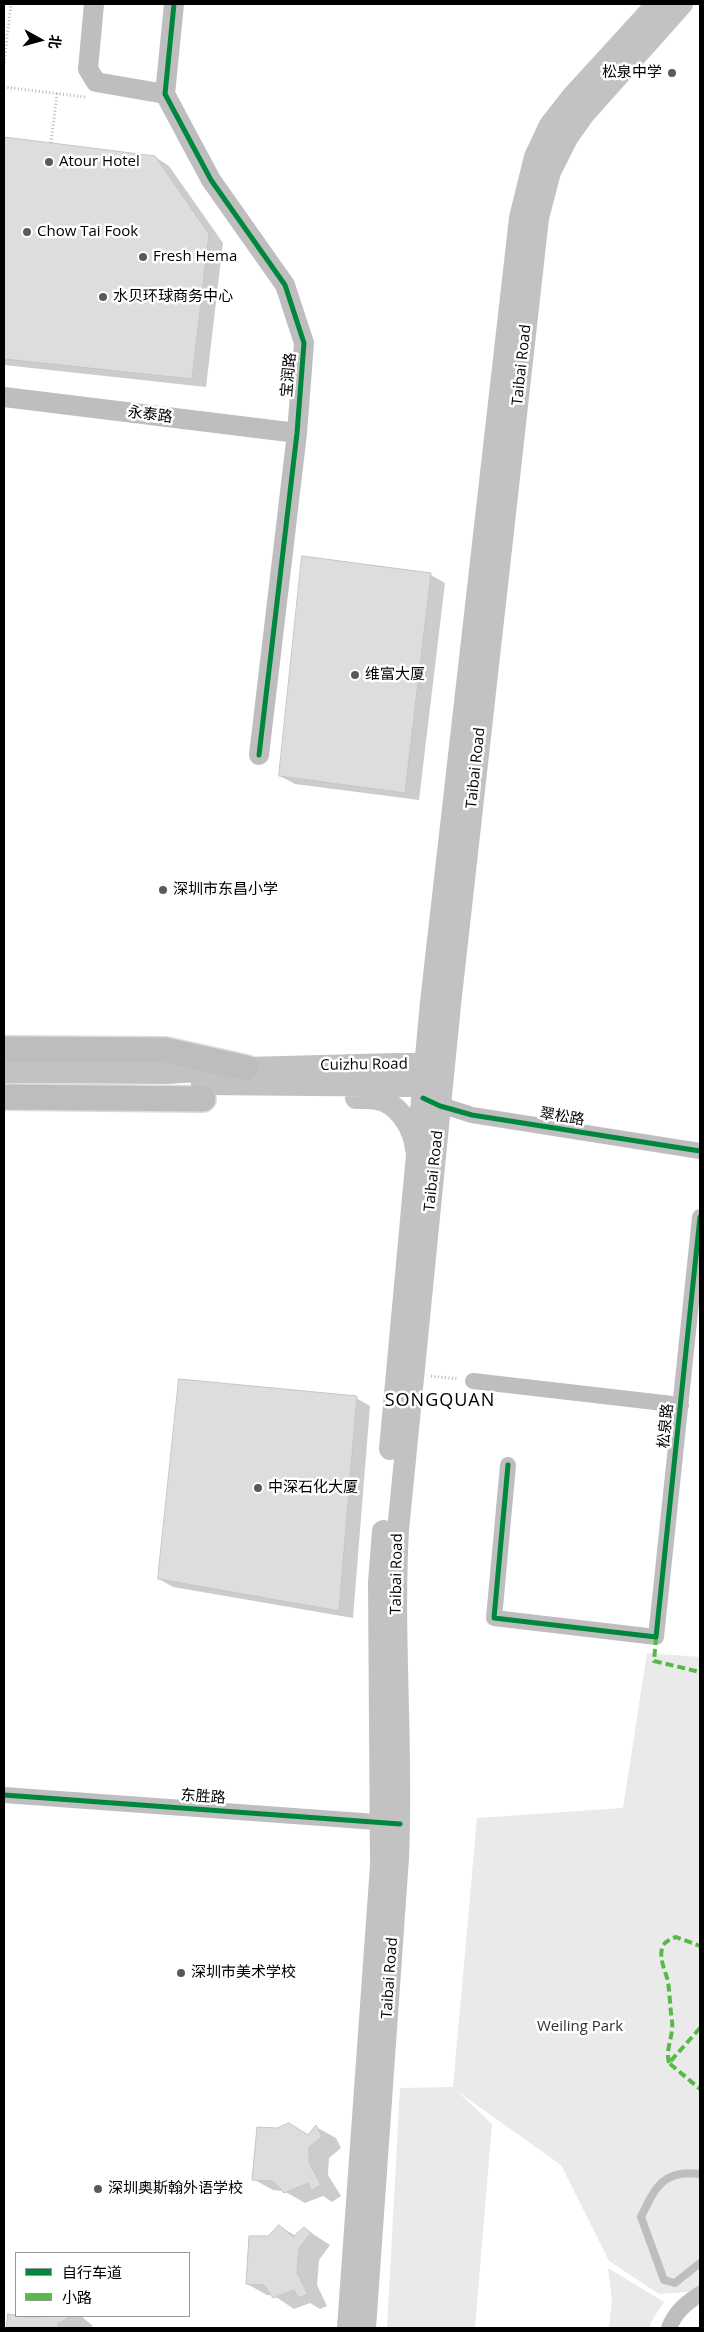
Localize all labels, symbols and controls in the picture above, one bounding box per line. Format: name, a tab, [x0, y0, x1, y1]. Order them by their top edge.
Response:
north arrow	[15, 15, 65, 65]
text: 北	[45, 34, 66, 50]
place label: 松泉中学	[602, 64, 662, 82]
marker: 松泉中学	[666, 67, 678, 79]
place label: Atour Hotel	[59, 153, 140, 171]
marker: Atour Hotel	[43, 156, 55, 168]
place label: Chow Tai Fook	[37, 223, 138, 241]
marker: Chow Tai Fook	[21, 226, 33, 238]
place label: Fresh Hema	[153, 248, 237, 266]
marker: Fresh Hema	[137, 251, 149, 263]
place label: 水贝环球商务中心	[113, 288, 233, 306]
marker: 水贝环球商务中心	[97, 291, 109, 303]
street label: Taibai Road	[509, 324, 535, 406]
street label: 宝润路	[278, 352, 300, 398]
street label: 永泰路	[127, 403, 173, 427]
place label: 维富大厦	[365, 666, 425, 684]
marker: 维富大厦	[349, 669, 361, 681]
street label: Taibai Road	[463, 727, 489, 809]
place label: 深圳市东昌小学	[173, 881, 278, 899]
marker: 深圳市东昌小学	[157, 884, 169, 896]
street label: Cuizhu Road	[320, 1055, 408, 1075]
street label: 翠松路	[538, 1105, 586, 1129]
street label: Taibai Road	[421, 1130, 447, 1212]
district label: SONGQUAN	[384, 1390, 496, 1412]
street label: 松泉路	[655, 1403, 677, 1449]
place label: 中深石化大厦	[268, 1479, 358, 1497]
marker: 中深石化大厦	[252, 1482, 264, 1494]
street label: Taibai Road	[387, 1533, 407, 1615]
street label: 东胜路	[180, 1786, 226, 1808]
street label: Taibai Road	[378, 1937, 402, 2019]
place label: 深圳市美术学校	[191, 1964, 296, 1982]
marker: 深圳市美术学校	[175, 1967, 187, 1979]
park label: Weiling Park	[537, 2018, 623, 2036]
place label: 深圳奥斯翰外语学校	[108, 2180, 243, 2198]
marker: 深圳奥斯翰外语学校	[92, 2183, 104, 2195]
legend	[15, 2252, 190, 2317]
text: 自行车道	[62, 2262, 122, 2282]
text: 小路	[62, 2287, 92, 2307]

